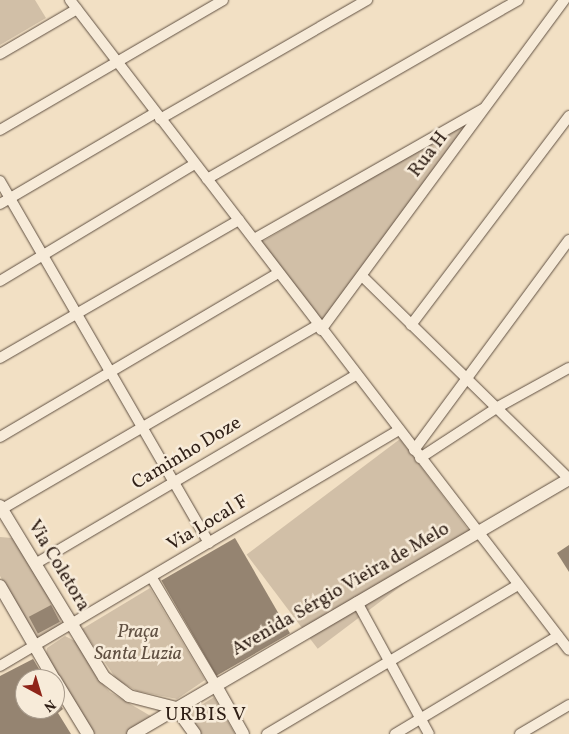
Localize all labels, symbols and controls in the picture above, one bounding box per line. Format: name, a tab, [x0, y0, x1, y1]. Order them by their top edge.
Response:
street label: Rua H	[404, 128, 454, 182]
street label: Caminho Doze	[128, 412, 246, 496]
street label: Via Local F	[164, 491, 252, 557]
street label: Via Coletora	[22, 516, 94, 616]
street label: Avenida Sérgio Vieira de Melo	[228, 518, 454, 662]
park label: Praça Santa Luzia	[94, 622, 182, 666]
north arrow	[15, 669, 65, 719]
text: N	[39, 695, 59, 716]
district label: URBIS V	[164, 703, 248, 727]

